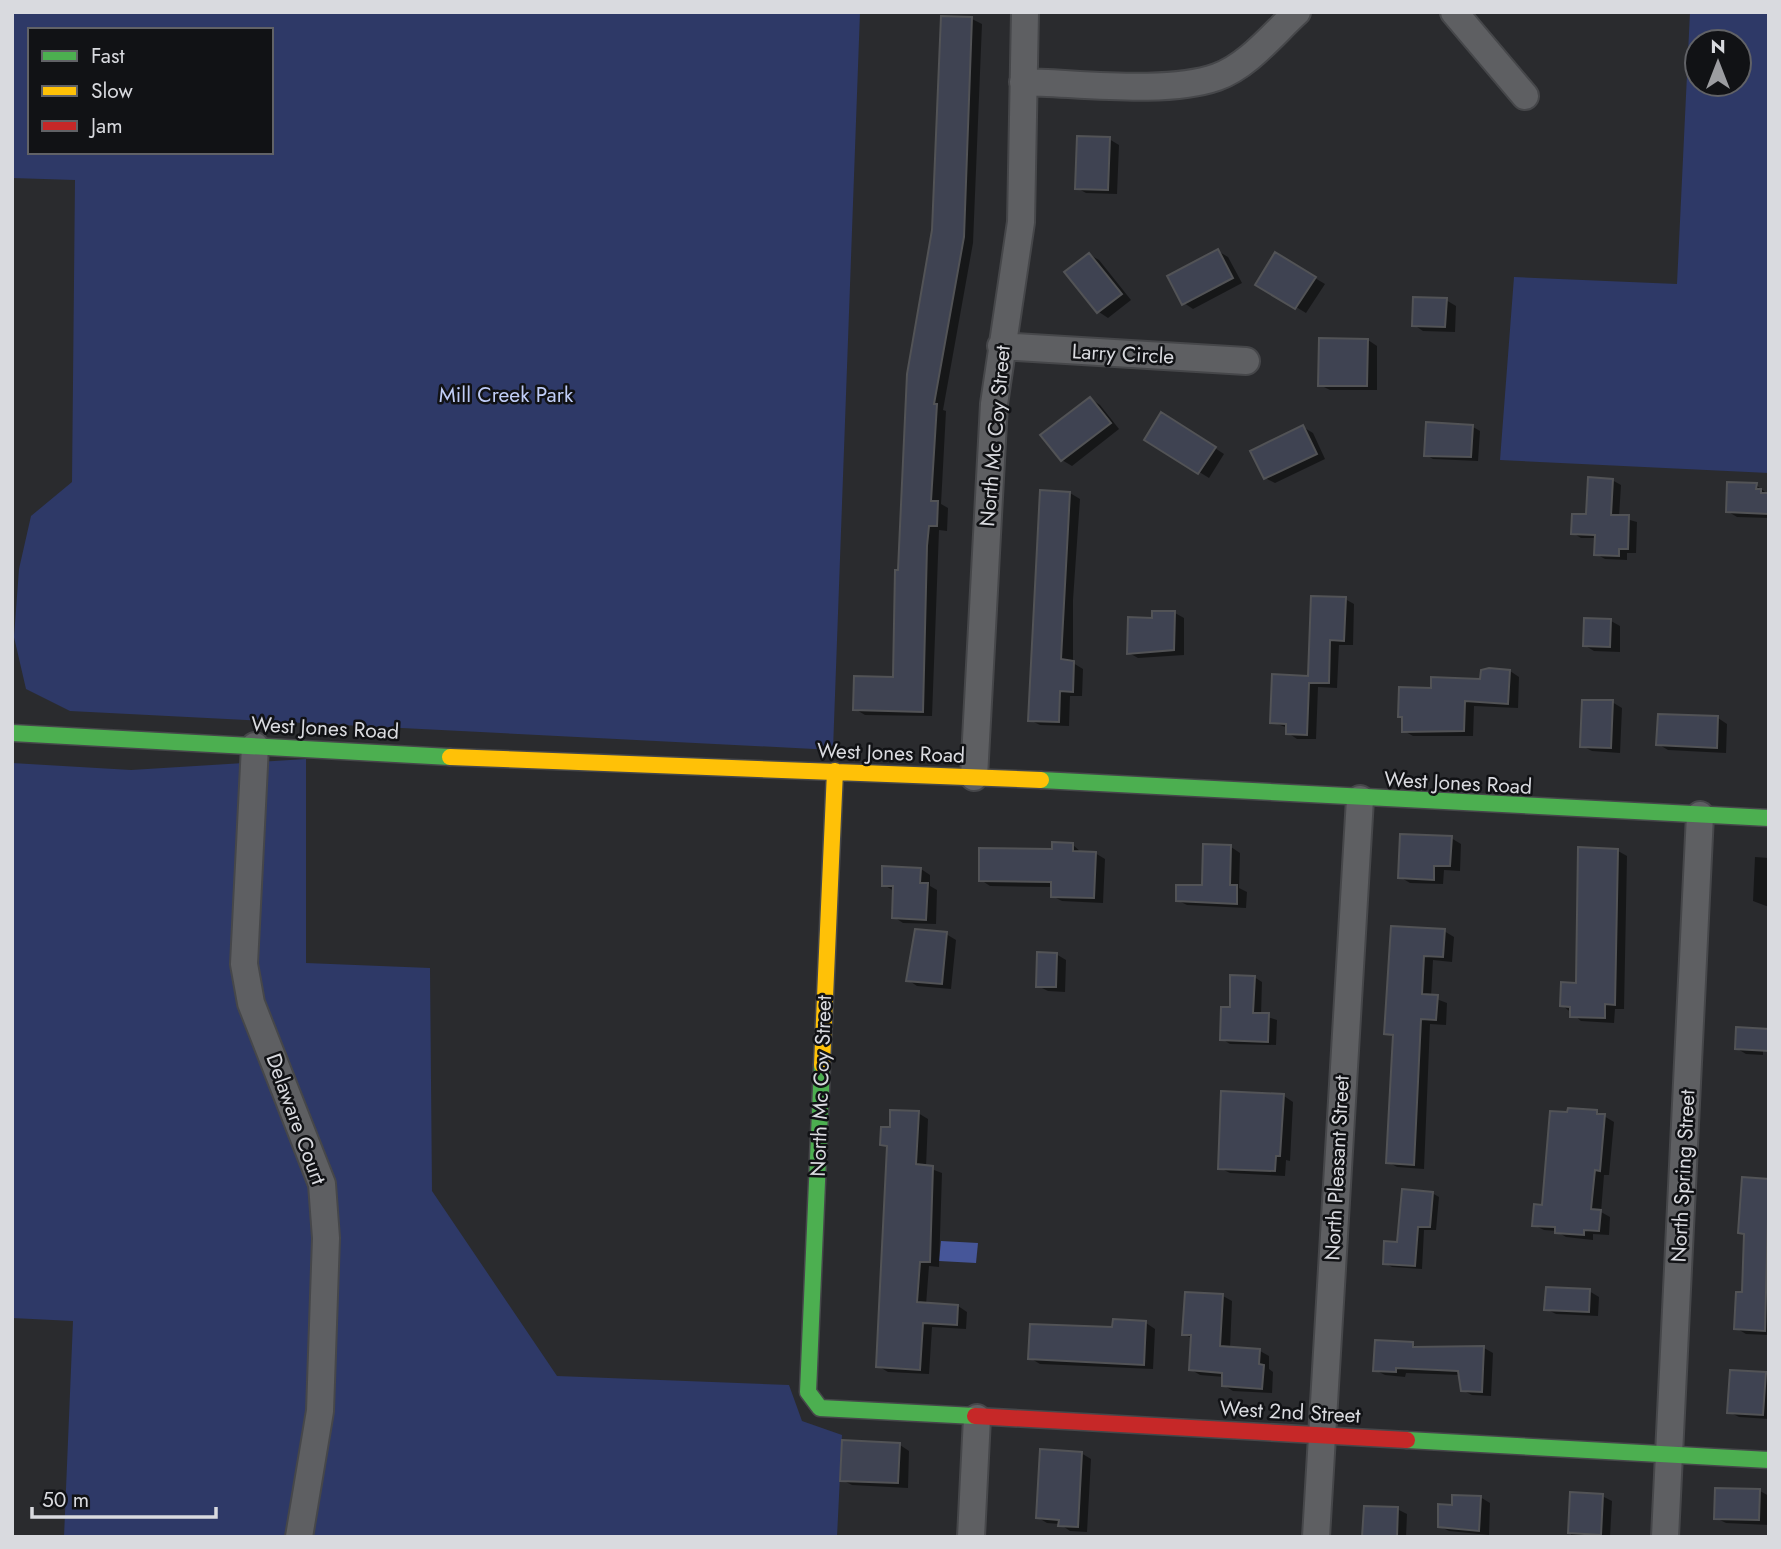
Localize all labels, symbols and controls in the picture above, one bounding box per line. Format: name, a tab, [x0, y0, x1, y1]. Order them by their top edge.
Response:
legend	[28, 28, 273, 154]
north arrow	[1683, 28, 1753, 98]
text: N	[1710, 33, 1726, 60]
text: Fast	[91, 41, 124, 71]
text: Slow	[91, 76, 133, 106]
text: Jam	[88, 111, 123, 141]
street label: Larry Circle	[1071, 336, 1175, 372]
street label: North Mc Coy Street	[972, 344, 1018, 528]
park label: Mill Creek Park	[439, 380, 574, 410]
street label: West Jones Road	[250, 709, 400, 747]
street label: West Jones Road	[816, 735, 966, 771]
street label: West Jones Road	[1383, 764, 1533, 802]
street label: North Mc Coy Street	[803, 995, 839, 1177]
street label: Delaware Court	[258, 1049, 334, 1189]
street label: North Pleasant Street	[1317, 1075, 1357, 1261]
street label: North Spring Street	[1663, 1089, 1703, 1263]
street label: West 2nd Street	[1219, 1393, 1361, 1431]
scale bar	[32, 1476, 215, 1520]
text: 50 m	[42, 1485, 89, 1515]

